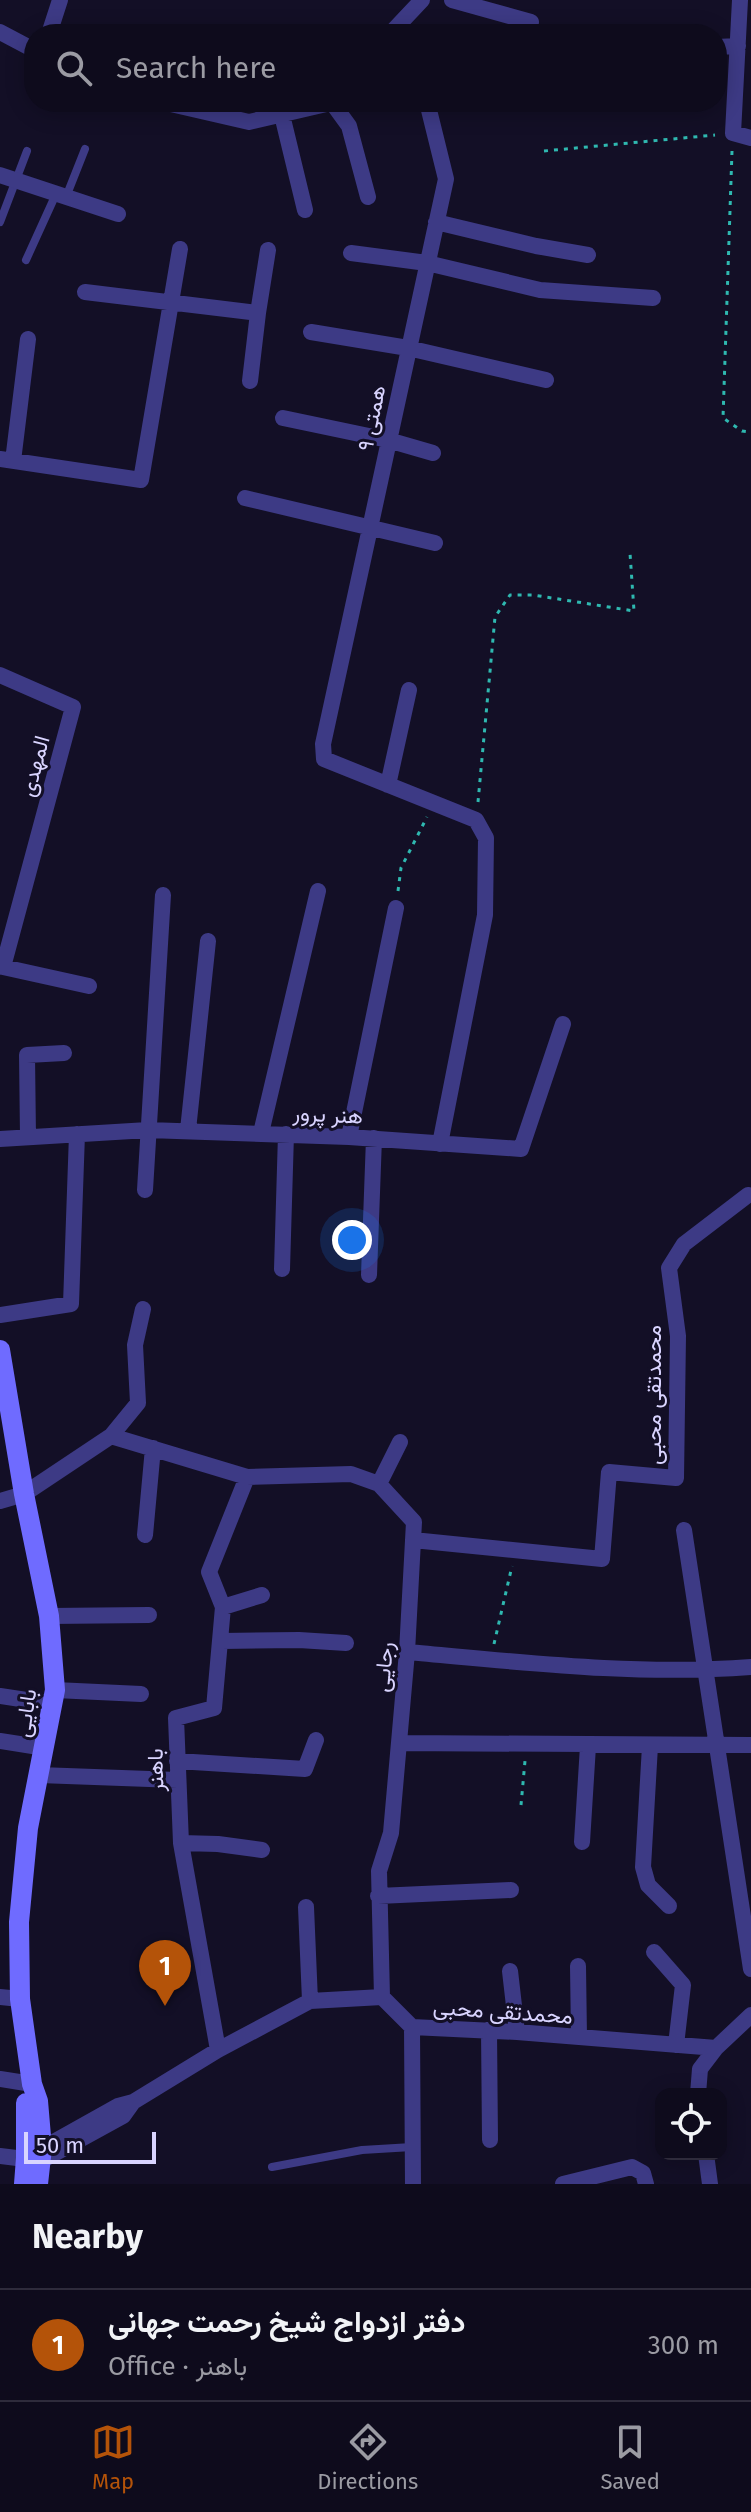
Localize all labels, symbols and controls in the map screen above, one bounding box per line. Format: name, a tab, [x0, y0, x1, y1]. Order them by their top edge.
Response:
search box	[24, 24, 727, 112]
icon: search	[52, 46, 96, 90]
text: Search here	[116, 50, 276, 86]
street label: همتی ۹	[351, 383, 392, 453]
street label: المهدی	[13, 733, 56, 800]
street label: هنر پرور	[291, 1099, 364, 1131]
your location	[332, 1220, 372, 1260]
street label: محمدتقی محبی	[640, 1325, 667, 1465]
street label: رجایی	[368, 1641, 399, 1693]
street label: بابایی	[9, 1687, 42, 1739]
street label: باهنر	[142, 1748, 169, 1793]
pin: 1	[139, 1940, 191, 2006]
street label: محمدتقی محبی	[432, 1993, 574, 2030]
map controls	[655, 2088, 727, 2160]
button: locate	[655, 2088, 727, 2160]
scale bar	[24, 2128, 156, 2164]
text: 50 m	[36, 2132, 84, 2159]
text: Nearby	[32, 2216, 143, 2257]
text: دفتر ازدواج شیخ رحمت جهانی	[108, 2304, 466, 2340]
text: 1	[52, 2330, 64, 2361]
text: 300 m	[648, 2330, 719, 2361]
text: Office · باهنر	[108, 2351, 247, 2382]
tab: Map	[91, 2420, 135, 2495]
tab: Directions	[317, 2420, 418, 2495]
tab: Saved	[600, 2420, 660, 2495]

